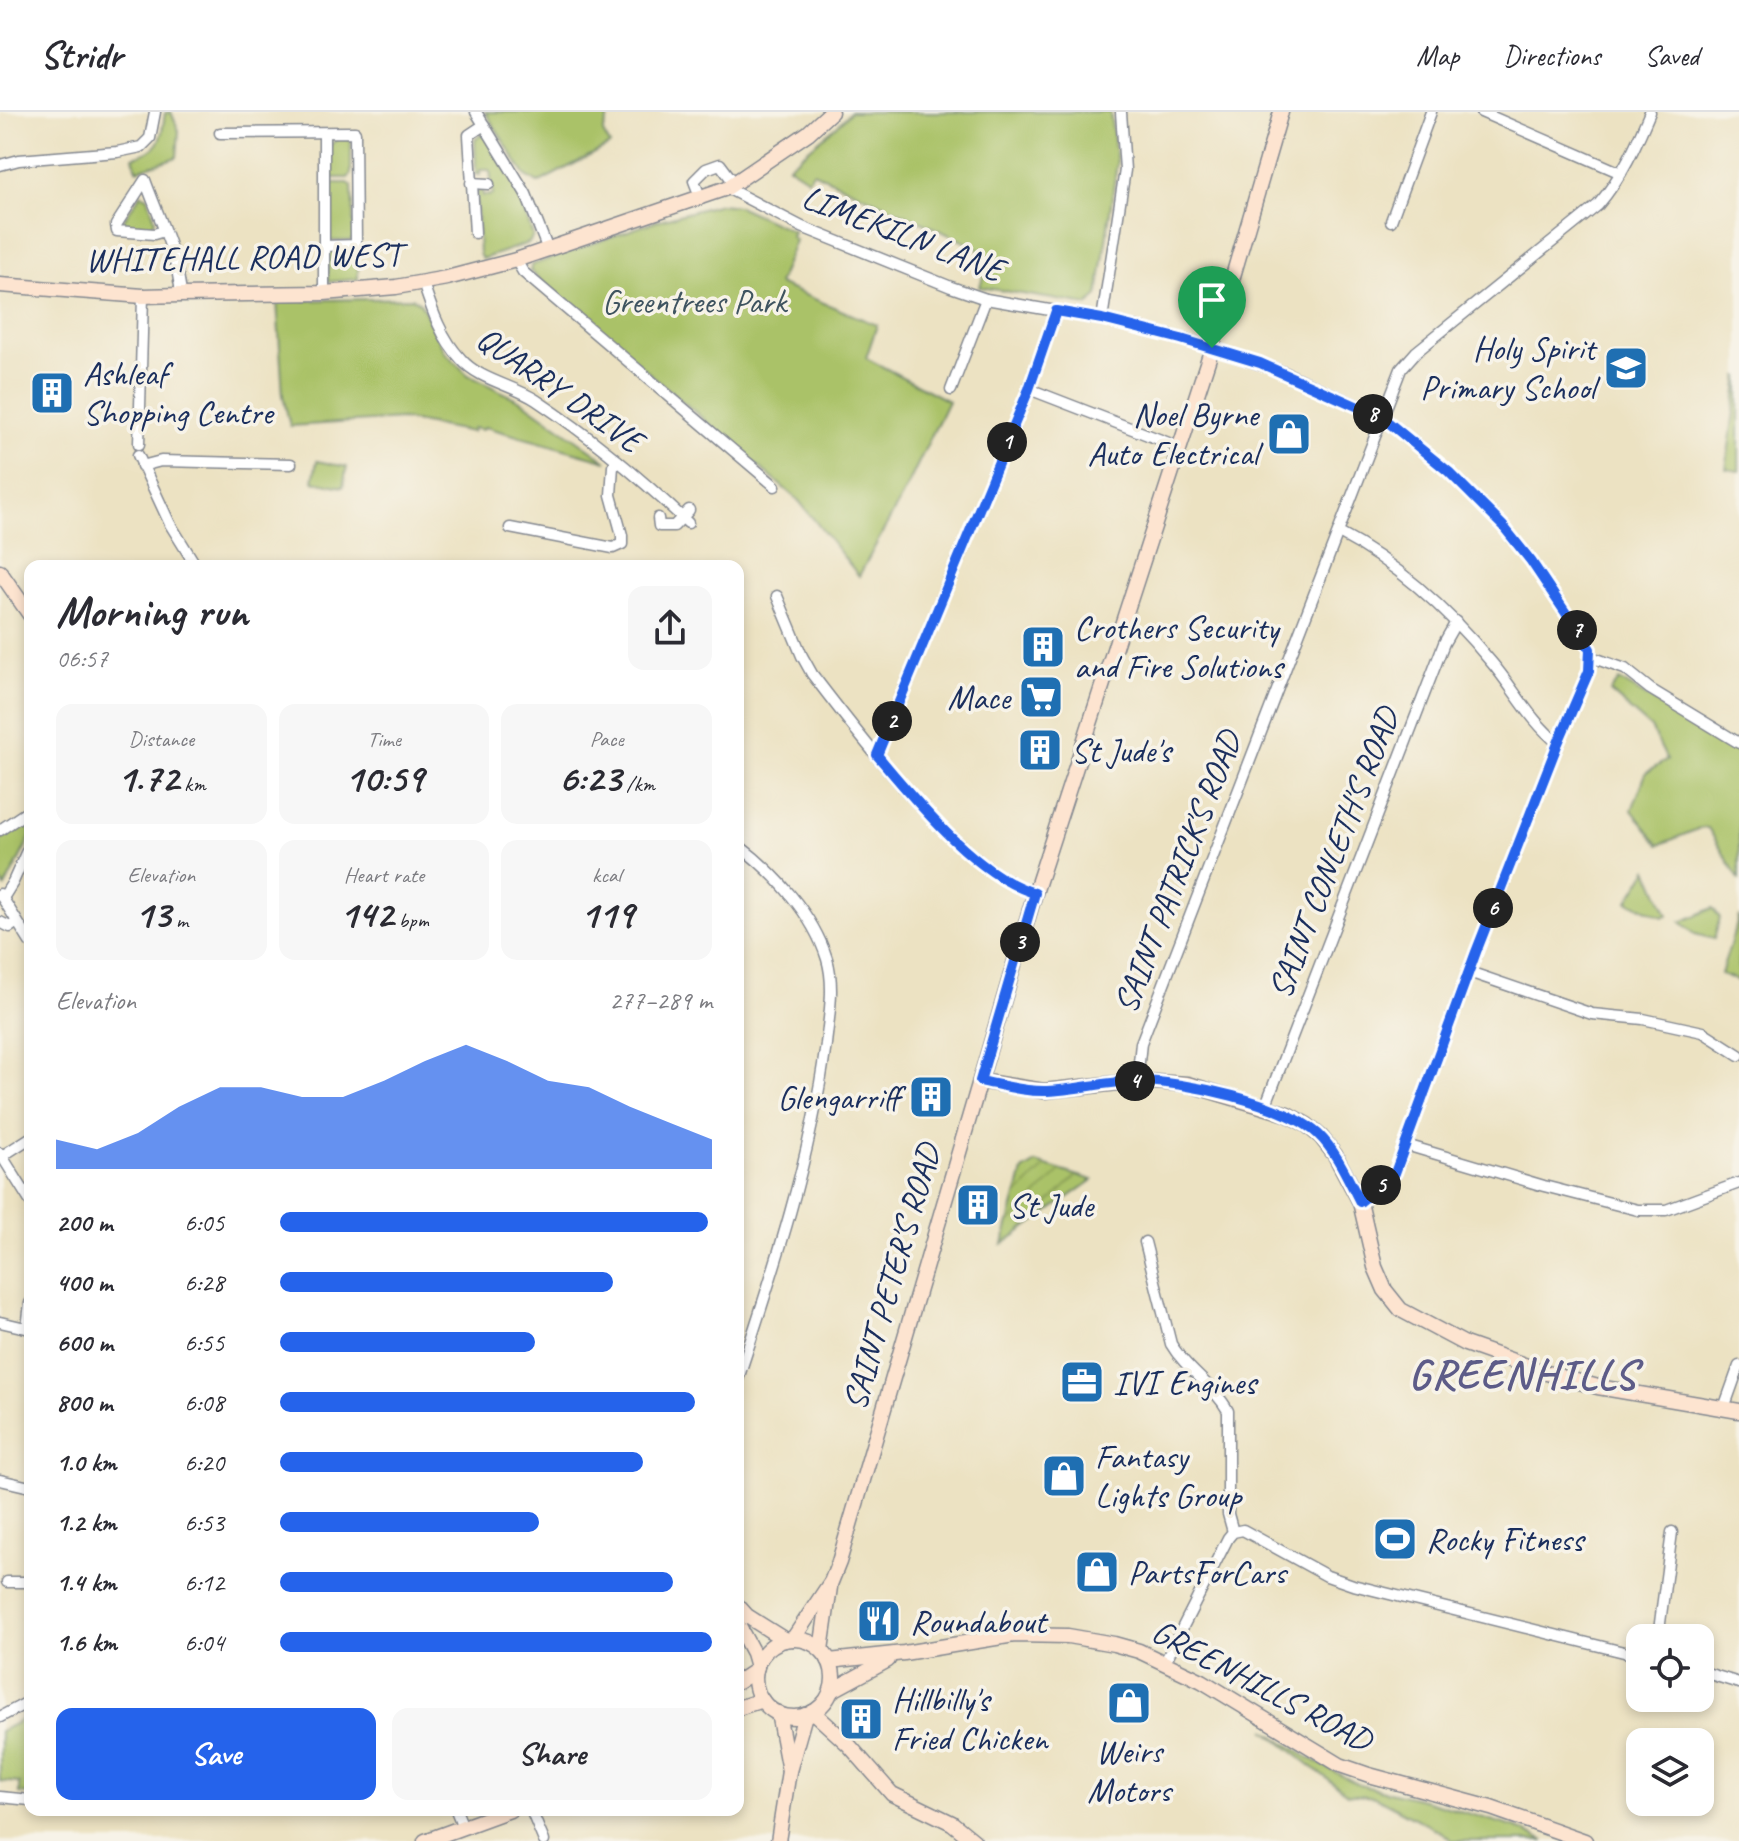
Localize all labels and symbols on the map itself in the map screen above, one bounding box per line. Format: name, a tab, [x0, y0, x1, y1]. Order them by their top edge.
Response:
street label: LIMEKILN LANE	[796, 175, 1014, 293]
street label: WHITEHALL ROAD WEST	[85, 233, 409, 281]
pin	[1178, 266, 1246, 348]
park label: Greentrees Park	[602, 280, 789, 323]
street label: QUARRY DRIVE	[469, 316, 655, 464]
place label: Holy Spirit Primary School	[1420, 327, 1601, 409]
school or university icon: Holy Spirit Primary School	[1602, 344, 1650, 392]
place label: Ashleaf Shopping Centre	[83, 352, 276, 434]
building icon: Ashleaf Shopping Centre	[28, 369, 76, 417]
place label: Noel Byrne Auto Electrical	[1088, 393, 1264, 475]
pin: 8	[1353, 394, 1393, 434]
shop icon: Noel Byrne Auto Electrical	[1265, 410, 1313, 458]
pin: 1	[987, 422, 1027, 462]
place label: Crothers Security and Fire Solutions	[1074, 606, 1286, 688]
pin: 7	[1557, 610, 1597, 650]
building icon: Crothers Security and Fire Solutions	[1019, 623, 1067, 671]
supermarket icon: Mace	[1017, 673, 1065, 721]
place label: Mace	[948, 676, 1012, 719]
street label: SAINT CONLETH'S ROAD	[1258, 699, 1409, 1004]
pin: 2	[872, 701, 912, 741]
street label: SAINT PATRICK'S ROAD	[1104, 722, 1252, 1019]
building icon: St Jude's	[1016, 726, 1064, 774]
place label: St Jude's	[1071, 729, 1174, 772]
pin: 6	[1473, 888, 1513, 928]
pin: 3	[1000, 922, 1040, 962]
pin: 4	[1115, 1061, 1155, 1101]
building icon: Glengarriff	[907, 1073, 955, 1121]
place label: Glengarriff	[777, 1076, 907, 1119]
street label: SAINT PETER'S ROAD	[833, 1136, 950, 1415]
pin: 5	[1361, 1165, 1401, 1205]
building icon: St Jude	[954, 1181, 1002, 1229]
place label: St Jude	[1009, 1184, 1095, 1227]
district label: GREENHILLS	[1409, 1348, 1644, 1401]
office icon: IVI Engines	[1058, 1358, 1106, 1406]
place label: IVI Engines	[1113, 1361, 1259, 1404]
place label: Fantasy Lights Group	[1095, 1435, 1243, 1517]
shop icon: Fantasy Lights Group	[1040, 1452, 1088, 1500]
sports icon: Rocky Fitness	[1371, 1515, 1419, 1563]
place label: Rocky Fitness	[1426, 1518, 1587, 1561]
shop icon: PartsForCars	[1073, 1548, 1121, 1596]
place label: PartsForCars	[1128, 1551, 1289, 1594]
restaurant icon: Roundabout	[855, 1597, 903, 1645]
place label: Roundabout	[910, 1600, 1049, 1643]
street label: GREENHILLS ROAD	[1145, 1609, 1382, 1762]
place label: Hillbilly's Fried Chicken	[892, 1678, 1049, 1760]
shop icon: Weirs Motors	[1105, 1679, 1153, 1727]
building icon: Hillbilly's Fried Chicken	[837, 1695, 885, 1743]
place label: Weirs Motors	[1087, 1730, 1174, 1812]

